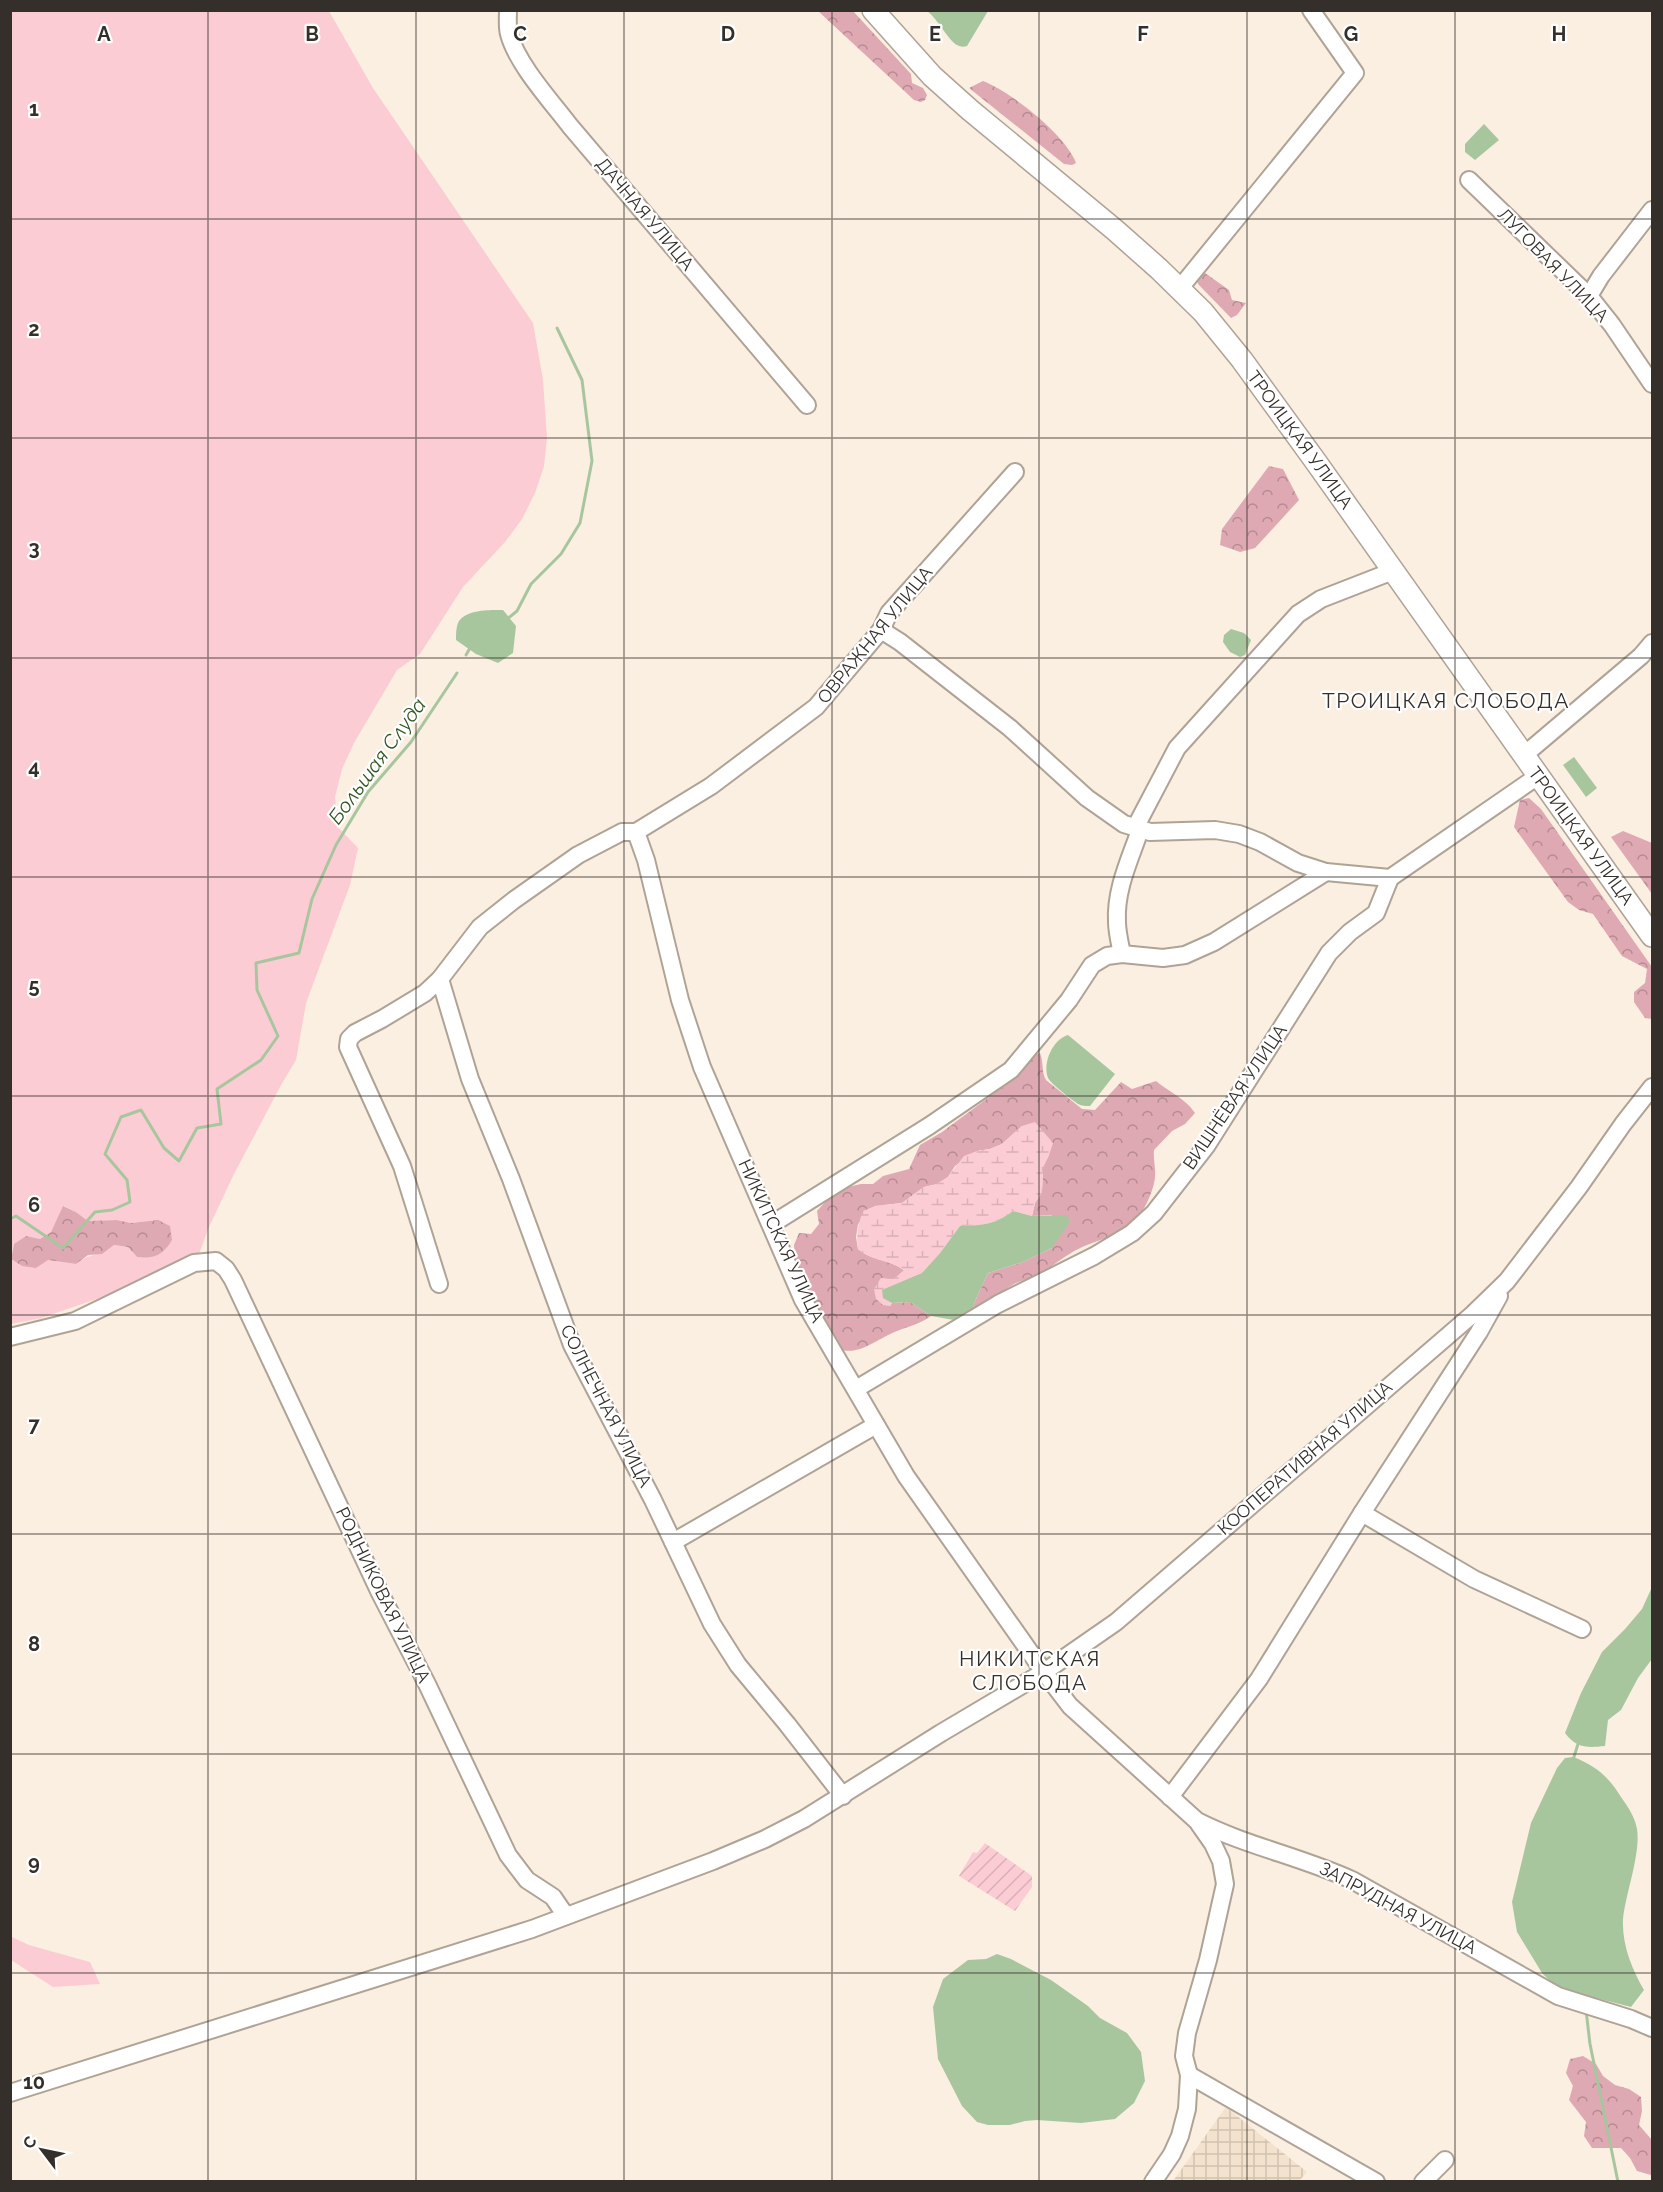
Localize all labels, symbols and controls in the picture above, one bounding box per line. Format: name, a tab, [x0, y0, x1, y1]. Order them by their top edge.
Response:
text: A	[97, 22, 111, 46]
text: B	[305, 22, 319, 46]
text: C	[513, 22, 527, 46]
text: D	[721, 22, 735, 46]
text: E	[929, 22, 941, 46]
text: F	[1137, 22, 1149, 46]
text: G	[1344, 22, 1358, 46]
text: H	[1552, 22, 1566, 46]
text: 1	[29, 97, 39, 121]
street label: ДАЧНАЯ УЛИЦА	[592, 153, 699, 274]
street label: ЛУГОВАЯ УЛИЦА	[1494, 203, 1613, 326]
text: 2	[28, 317, 40, 341]
street label: ТРОИЦКАЯ УЛИЦА	[1243, 367, 1358, 513]
text: 3	[28, 536, 40, 560]
street label: ОВРАЖНАЯ УЛИЦА	[813, 562, 936, 708]
district label: ТРОИЦКАЯ СЛОБОДА	[1322, 688, 1570, 713]
water label: Большая Слуда	[323, 693, 431, 829]
text: 4	[28, 755, 40, 779]
street label: ТРОИЦКАЯ УЛИЦА	[1524, 763, 1639, 909]
text: 5	[28, 974, 40, 998]
street label: ВИШНЁВАЯ УЛИЦА	[1178, 1020, 1291, 1173]
street label: НИКИТСКАЯ УЛИЦА	[734, 1156, 829, 1326]
text: 6	[28, 1193, 40, 1217]
street label: СОЛНЕЧНАЯ УЛИЦА	[556, 1321, 657, 1490]
street label: КООПЕРАТИВНАЯ УЛИЦА	[1213, 1376, 1396, 1539]
text: 7	[28, 1413, 40, 1437]
street label: РОДНИКОВАЯ УЛИЦА	[332, 1504, 435, 1686]
text: 8	[28, 1632, 40, 1656]
district label: НИКИТСКАЯ СЛОБОДА	[959, 1646, 1101, 1695]
text: 9	[28, 1851, 40, 1875]
street label: ЗАПРУДНАЯ УЛИЦА	[1316, 1857, 1480, 1958]
text: 10	[23, 2070, 45, 2094]
north arrow	[12, 2120, 72, 2180]
text: С	[19, 2133, 41, 2152]

